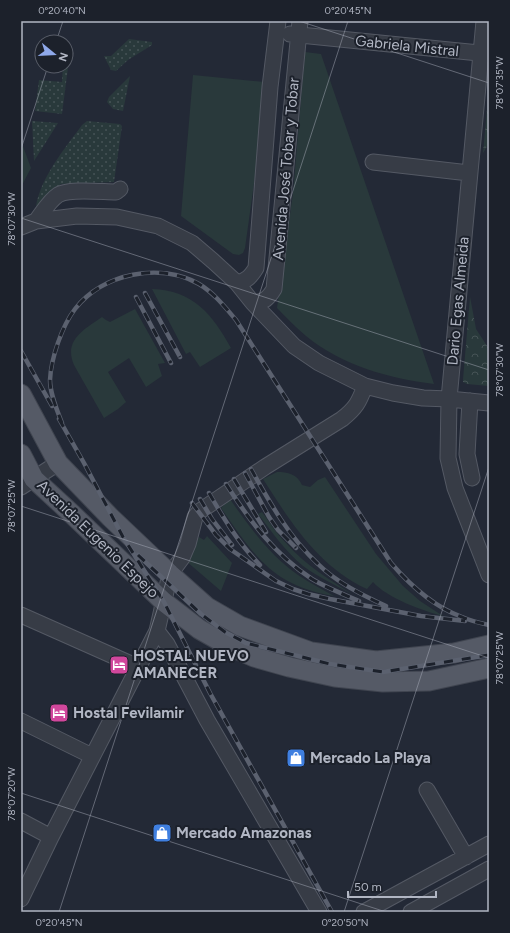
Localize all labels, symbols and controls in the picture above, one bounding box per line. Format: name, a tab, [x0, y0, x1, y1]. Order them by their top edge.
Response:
text: 0°20'40"N	[38, 4, 86, 17]
text: 0°20'45"N	[325, 4, 372, 17]
street label: Gabriela Mistral	[354, 32, 460, 60]
north arrow	[34, 34, 74, 74]
text: N	[56, 51, 71, 63]
text: 78°07'35"W	[493, 56, 506, 109]
street label: Avenida José Tobar y Tobar	[269, 77, 303, 261]
text: 78°07'30"W	[5, 192, 18, 246]
street label: Dario Egas Almeida	[443, 236, 473, 366]
text: 78°07'30"W	[493, 343, 506, 397]
street label: Avenida Eugenio Espejo	[33, 476, 163, 602]
text: 78°07'25"W	[5, 479, 18, 533]
text: 78°07'25"W	[493, 631, 506, 685]
place label: HOSTAL NUEVO AMANECER	[133, 647, 249, 682]
hotel icon: HOSTAL NUEVO AMANECER	[108, 654, 130, 676]
hotel icon: Hostal Fevilamir	[48, 702, 70, 724]
place label: Hostal Fevilamir	[73, 704, 184, 722]
shop icon: Mercado La Playa	[285, 747, 307, 769]
place label: Mercado La Playa	[310, 749, 431, 767]
text: 78°07'20"W	[5, 767, 18, 821]
shop icon: Mercado Amazonas	[151, 822, 173, 844]
place label: Mercado Amazonas	[176, 824, 311, 842]
scale bar	[348, 873, 436, 899]
text: 50 m	[354, 880, 382, 894]
text: 0°20'45"N	[36, 916, 83, 929]
text: 0°20'50"N	[321, 916, 369, 929]

